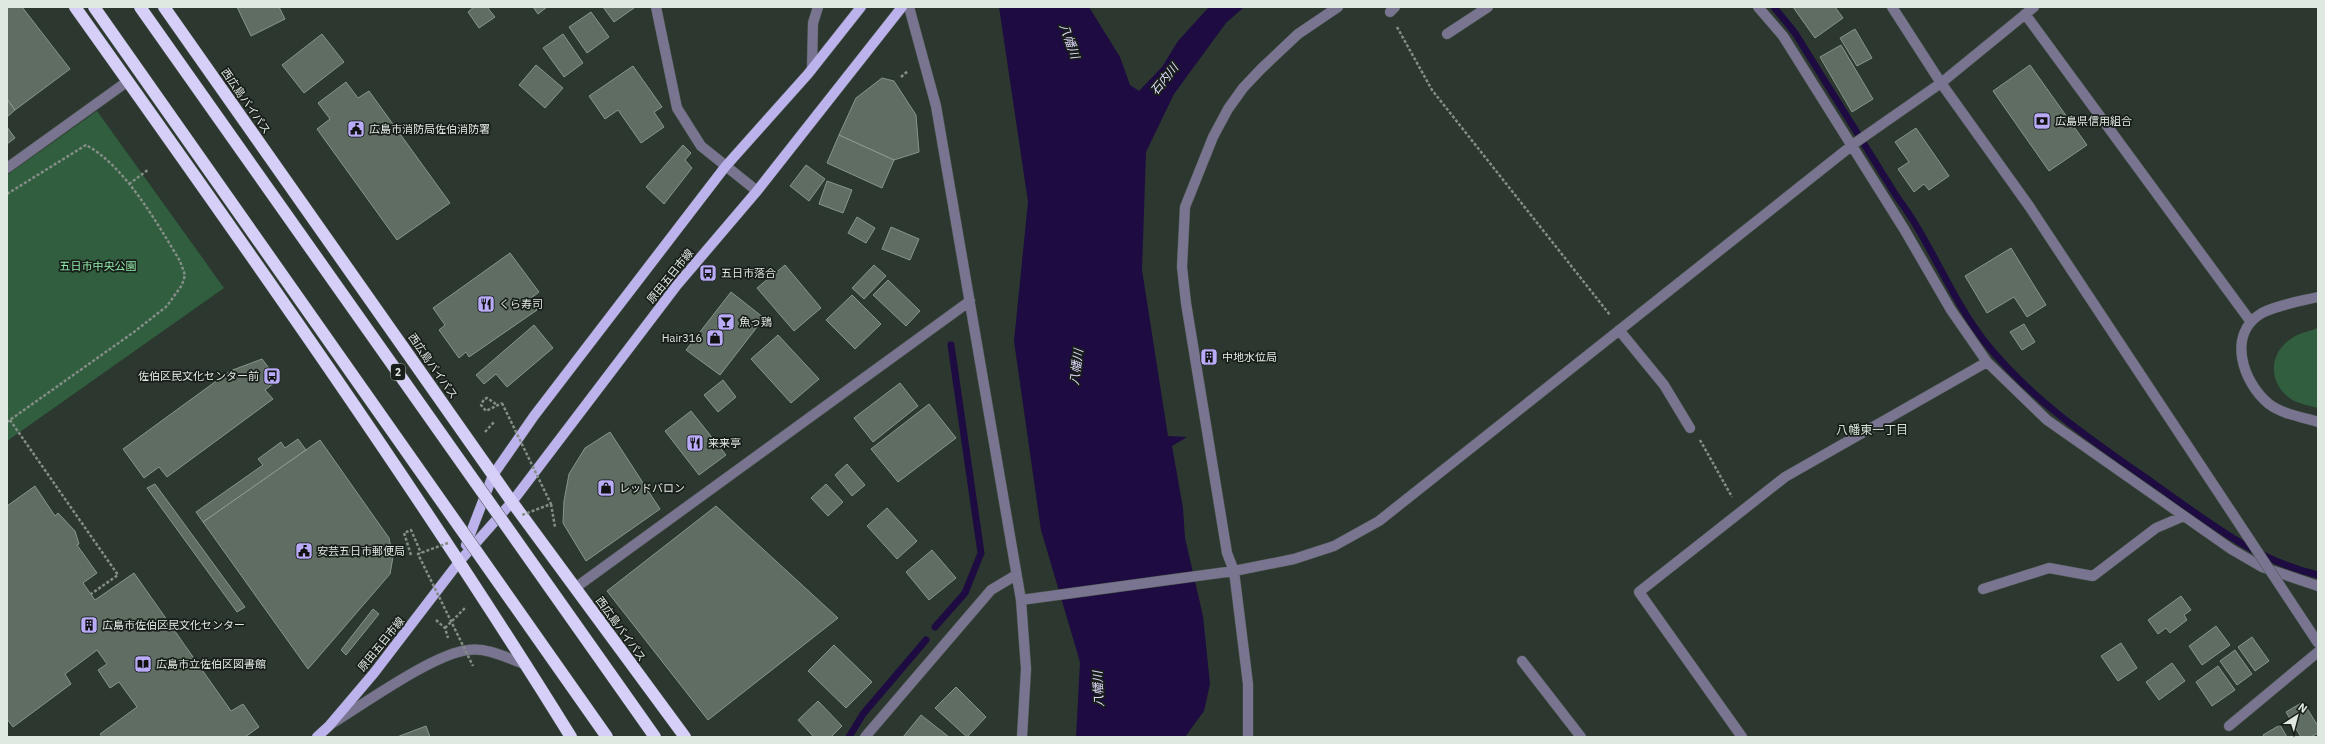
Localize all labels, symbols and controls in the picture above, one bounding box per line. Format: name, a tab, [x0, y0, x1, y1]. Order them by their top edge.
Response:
water label: 八幡川	[1057, 22, 1084, 62]
water label: 石内川	[1147, 59, 1182, 98]
street label: 西広島バイパス	[218, 66, 274, 136]
bank icon: 広島県信用組合	[2032, 111, 2052, 131]
place label: 広島県信用組合	[2055, 114, 2132, 128]
public building icon: 広島市消防局佐伯消防署	[346, 119, 366, 139]
place label: 広島市消防局佐伯消防署	[369, 122, 490, 136]
street label: 原田五日市線	[644, 246, 696, 306]
park label: 五日市中央公園	[60, 259, 137, 273]
bus stop icon: 五日市落合	[698, 263, 718, 283]
place label: 五日市落合	[721, 266, 776, 280]
restaurant icon: くら寿司	[476, 294, 496, 314]
place label: くら寿司	[499, 297, 543, 311]
bar icon: 魚っ鶏	[716, 312, 736, 332]
place label: 魚っ鶏	[739, 315, 772, 329]
shop icon: Hair316	[705, 328, 725, 348]
street label: 西広島バイパス	[405, 331, 461, 401]
place label: Hair316	[662, 331, 702, 345]
water label: 八幡川	[1066, 346, 1086, 386]
building icon: 中地水位局	[1199, 347, 1219, 367]
place label: 中地水位局	[1222, 350, 1277, 364]
road number: 2	[391, 364, 405, 380]
bus stop icon: 佐伯区民文化センター前	[262, 366, 282, 386]
place label: 佐伯区民文化センター前	[138, 369, 259, 383]
district label: 八幡東一丁目	[1836, 422, 1908, 437]
restaurant icon: 来来亭	[685, 433, 705, 453]
place label: 来来亭	[708, 436, 741, 450]
shop icon: レッドバロン	[596, 478, 616, 498]
place label: レッドバロン	[619, 481, 685, 495]
public building icon: 安芸五日市郵便局	[294, 541, 314, 561]
place label: 安芸五日市郵便局	[317, 544, 405, 558]
street label: 西広島バイパス	[593, 594, 649, 664]
street label: 原田五日市線	[355, 614, 407, 674]
building icon: 広島市佐伯区民文化センター	[79, 615, 99, 635]
place label: 広島市佐伯区民文化センター	[102, 618, 245, 632]
library icon: 広島市立佐伯区図書館	[133, 654, 153, 674]
place label: 広島市立佐伯区図書館	[156, 657, 266, 671]
water label: 八幡川	[1089, 669, 1106, 707]
north arrow	[2277, 696, 2317, 736]
text: N	[2296, 700, 2310, 716]

